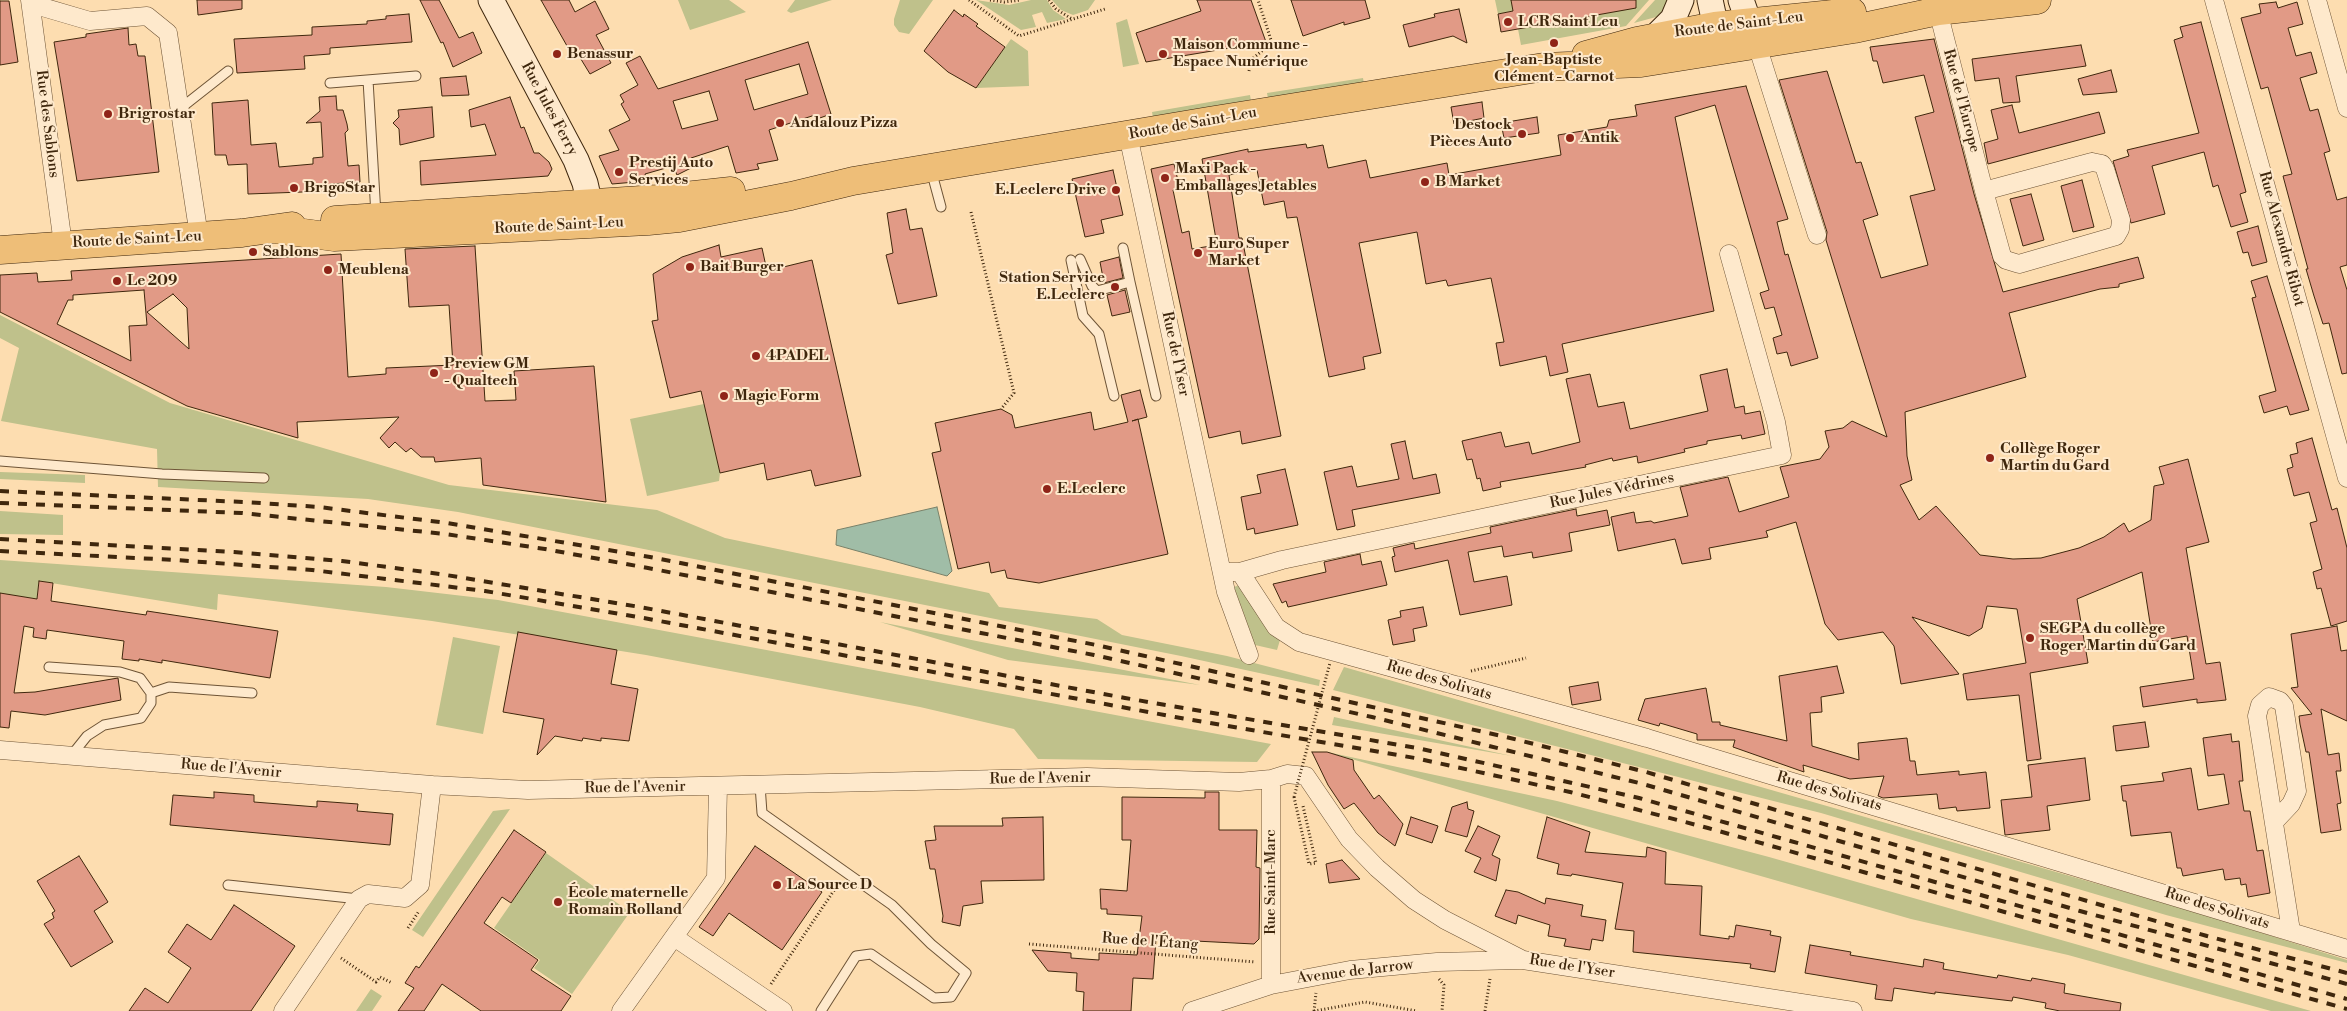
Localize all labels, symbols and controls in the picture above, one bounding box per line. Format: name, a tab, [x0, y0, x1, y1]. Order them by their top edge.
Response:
street label: Route de Saint-Leu	[1674, 8, 1804, 42]
place label: LCR Saint Leu	[1518, 13, 1618, 31]
marker: LCR Saint Leu	[1502, 16, 1514, 28]
place label: Maison Commune - Espace Numérique	[1173, 36, 1308, 71]
marker: Jean-Baptiste Clément - Carnot	[1548, 37, 1560, 49]
place label: Benassur	[567, 45, 633, 63]
street label: Rue de l'Europe	[1939, 47, 1983, 155]
marker: Benassur	[551, 48, 563, 60]
marker: Maison Commune - Espace Numérique	[1157, 48, 1169, 60]
place label: Jean-Baptiste Clément - Carnot	[1494, 51, 1614, 86]
street label: Rue Jules Ferry	[517, 59, 581, 159]
street label: Rue des Sablons	[31, 69, 63, 179]
street label: Route de Saint-Leu	[1128, 104, 1258, 144]
place label: Brigrostar	[118, 105, 195, 123]
marker: Brigrostar	[102, 108, 114, 120]
place label: Andalouz Pizza	[790, 114, 898, 132]
place label: Destock Pièces Auto	[1430, 116, 1512, 151]
marker: Andalouz Pizza	[774, 117, 786, 129]
marker: Destock Pièces Auto	[1516, 128, 1528, 140]
place label: Antik	[1580, 129, 1619, 147]
marker: Antik	[1564, 132, 1576, 144]
place label: Prestij Auto Services	[629, 154, 713, 189]
place label: Maxi Pack - Emballages Jetables	[1175, 160, 1317, 195]
marker: Prestij Auto Services	[613, 166, 625, 178]
street label: Rue Alexandre Ribot	[2254, 169, 2308, 309]
marker: Maxi Pack - Emballages Jetables	[1159, 172, 1171, 184]
place label: B Market	[1435, 173, 1500, 191]
marker: B Market	[1419, 176, 1431, 188]
place label: BrigoStar	[304, 179, 375, 197]
place label: E.Leclerc Drive	[995, 181, 1106, 199]
marker: BrigoStar	[288, 182, 300, 194]
marker: E.Leclerc Drive	[1110, 184, 1122, 196]
street label: Route de Saint-Leu	[494, 214, 624, 238]
street label: Route de Saint-Leu	[72, 228, 202, 252]
place label: Euro Super Market	[1208, 235, 1289, 270]
place label: Sablons	[263, 243, 319, 261]
marker: Sablons	[247, 246, 259, 258]
marker: Euro Super Market	[1192, 247, 1204, 259]
place label: Bait Burger	[700, 258, 784, 276]
place label: Meublena	[338, 261, 409, 279]
marker: Bait Burger	[684, 261, 696, 273]
marker: Meublena	[322, 264, 334, 276]
place label: Station Service E.Leclerc	[999, 269, 1105, 304]
place label: Le 209	[127, 272, 177, 290]
marker: Le 209	[111, 275, 123, 287]
marker: Station Service E.Leclerc	[1109, 281, 1121, 293]
street label: Rue de l'Yser	[1157, 310, 1193, 398]
place label: 4PADEL	[766, 347, 829, 365]
marker: 4PADEL	[750, 350, 762, 362]
place label: Preview GM - Qualtech	[444, 355, 529, 390]
marker: Preview GM - Qualtech	[428, 367, 440, 379]
place label: Magic Form	[734, 387, 819, 405]
marker: Magic Form	[718, 390, 730, 402]
place label: Collège Roger Martin du Gard	[2000, 440, 2110, 475]
marker: Collège Roger Martin du Gard	[1984, 452, 1996, 464]
street label: Rue Jules Védrines	[1548, 469, 1676, 513]
place label: E.Leclerc	[1057, 480, 1126, 498]
marker: E.Leclerc	[1041, 483, 1053, 495]
place label: SEGPA du collège Roger Martin du Gard	[2040, 620, 2196, 655]
marker: SEGPA du collège Roger Martin du Gard	[2024, 632, 2036, 644]
street label: Rue des Solivats	[1384, 657, 1494, 705]
street label: Rue de l'Avenir	[180, 756, 282, 782]
street label: Rue des Solivats	[1774, 768, 1884, 816]
street label: Rue de l'Avenir	[989, 769, 1091, 789]
street label: Rue de l'Avenir	[584, 778, 686, 798]
street label: Rue Saint-Marc	[1262, 829, 1280, 935]
place label: La Source D	[787, 876, 872, 894]
marker: La Source D	[771, 879, 783, 891]
place label: École maternelle Romain Rolland	[568, 884, 688, 919]
street label: Rue des Solivats	[2162, 885, 2272, 933]
marker: École maternelle Romain Rolland	[552, 896, 564, 908]
street label: Rue de l'Étang	[1101, 930, 1199, 954]
street label: Rue de l'Yser	[1528, 951, 1616, 983]
street label: Avenue de Jarrow	[1296, 956, 1414, 988]

